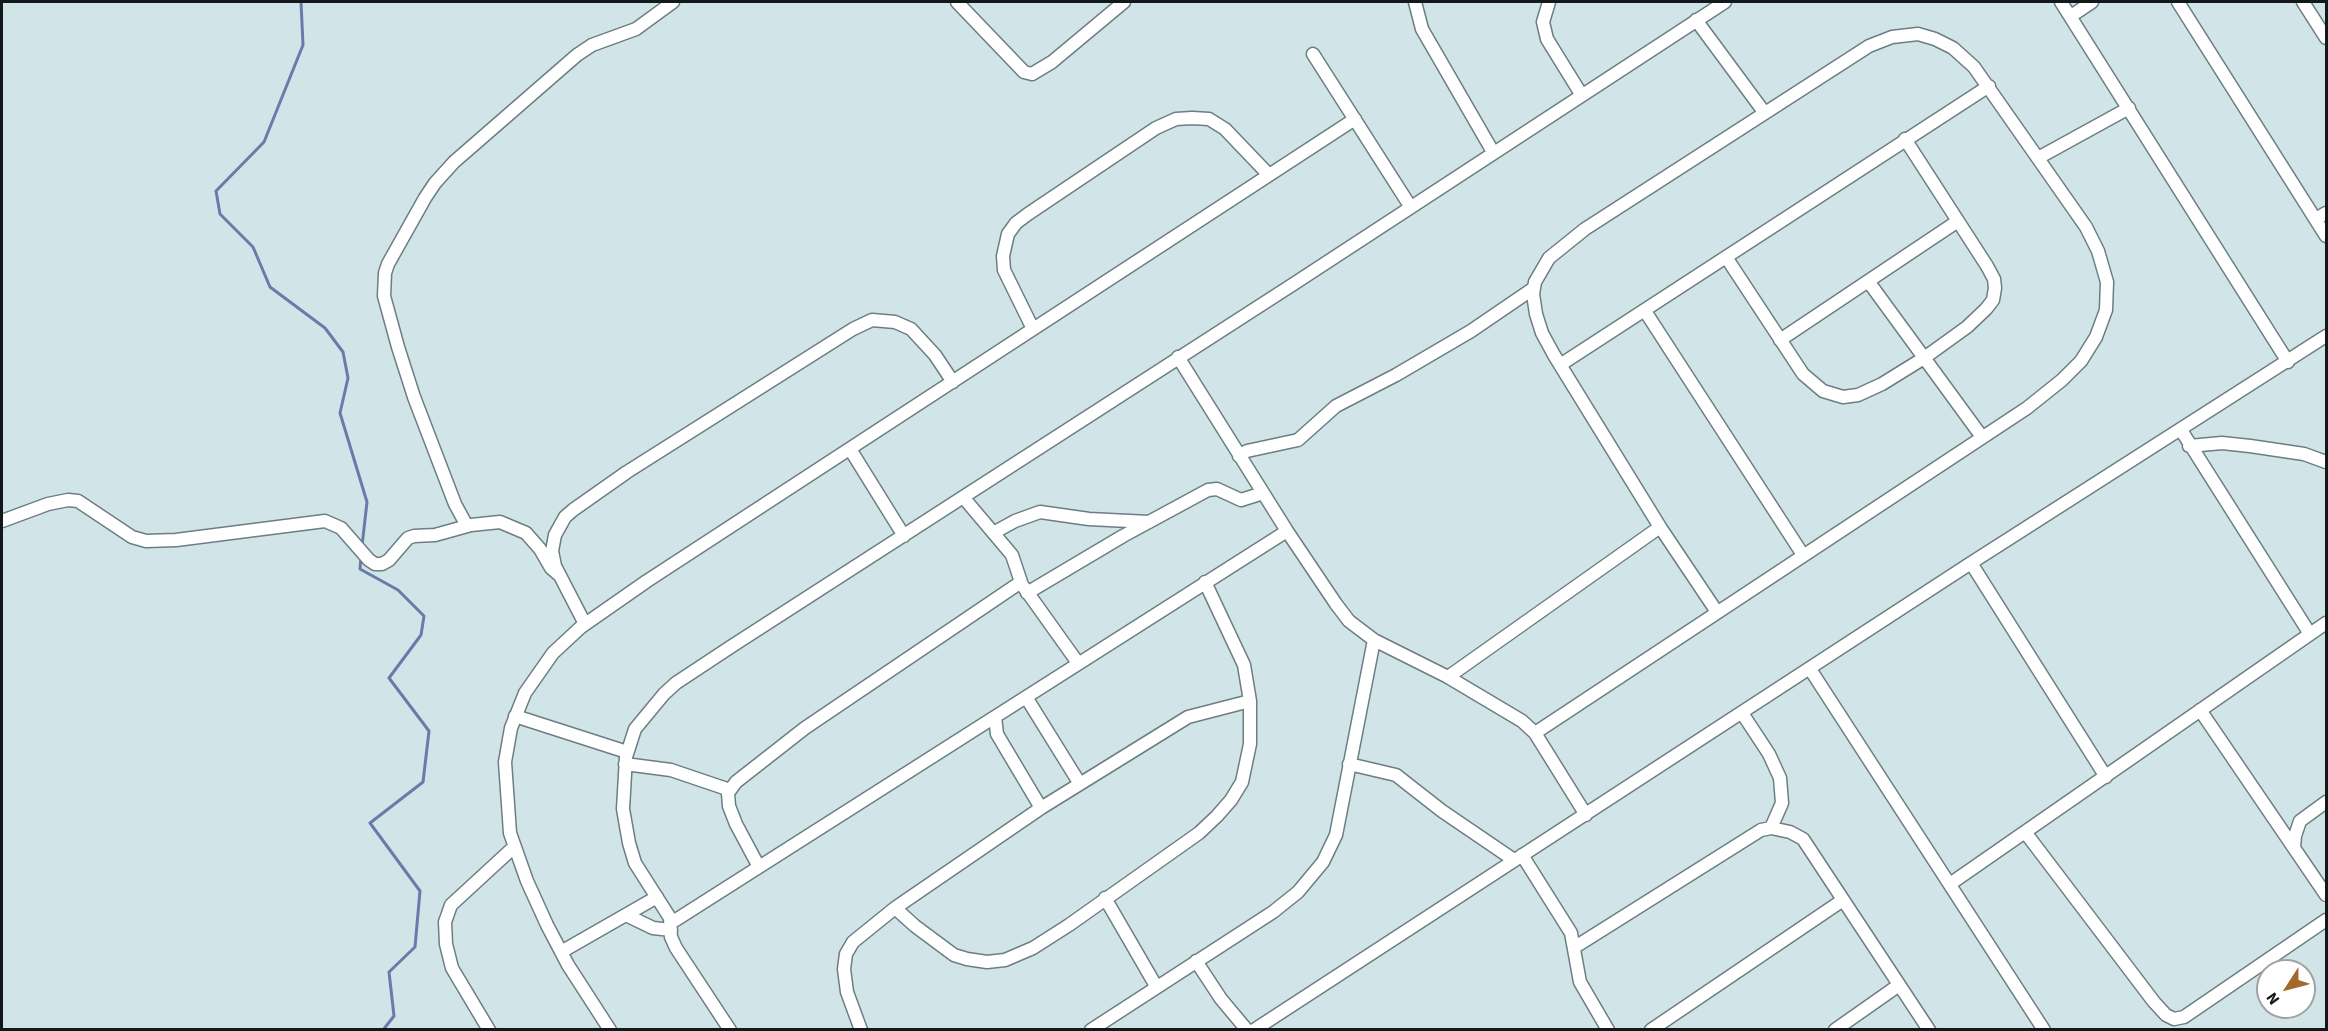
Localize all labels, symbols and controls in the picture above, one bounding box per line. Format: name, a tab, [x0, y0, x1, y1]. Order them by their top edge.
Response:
north arrow	[2256, 959, 2316, 1019]
text: N	[2261, 988, 2285, 1009]

